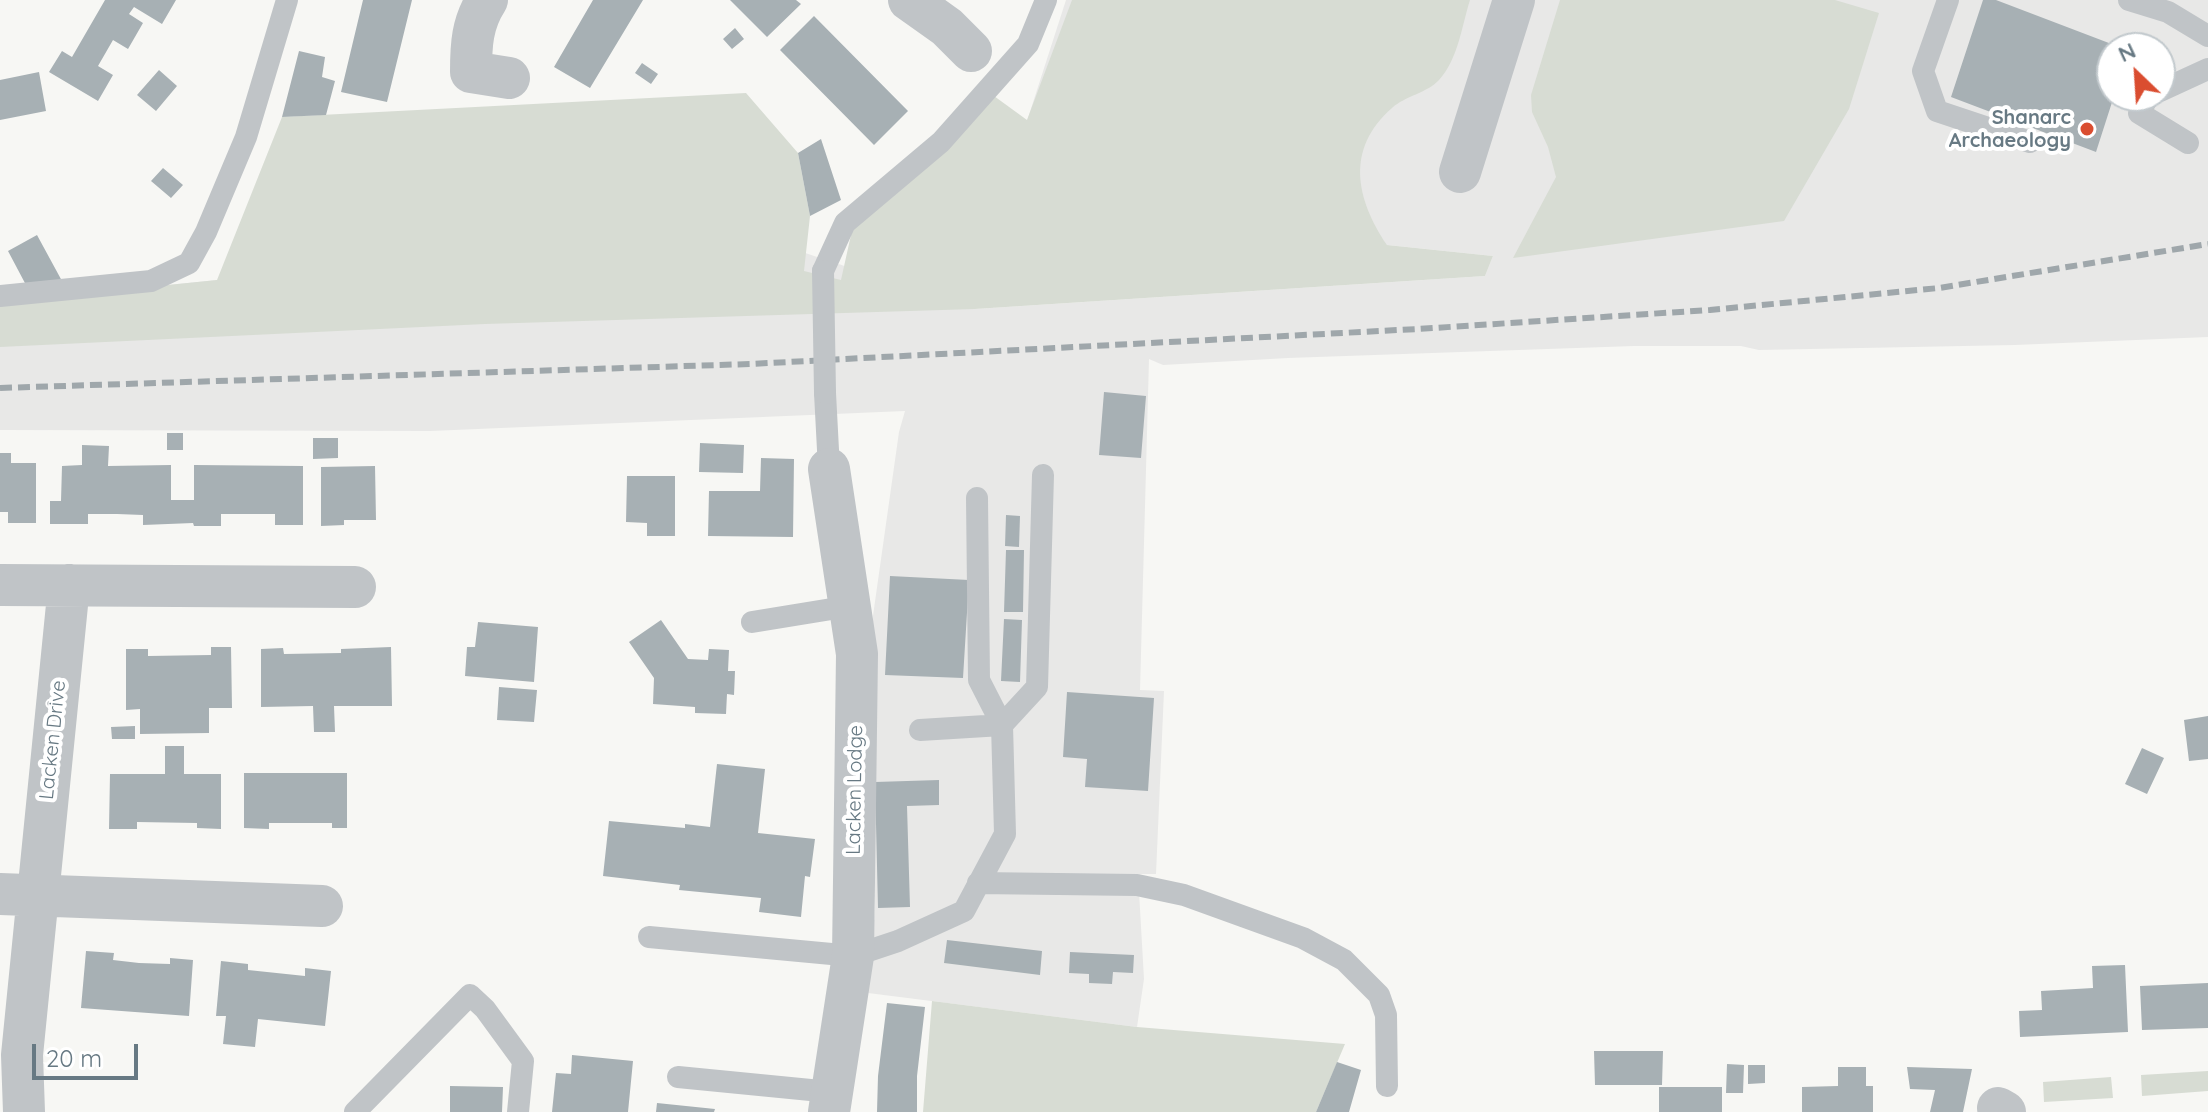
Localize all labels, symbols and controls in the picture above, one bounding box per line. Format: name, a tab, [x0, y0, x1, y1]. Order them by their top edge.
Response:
north arrow	[2096, 32, 2176, 112]
text: N	[2113, 36, 2140, 68]
place label: Shanarc Archaeology	[1949, 106, 2071, 153]
marker: Shanarc Archaeology	[2078, 120, 2096, 138]
street label: Lacken Drive	[35, 679, 71, 801]
street label: Lacken Lodge	[842, 725, 868, 855]
scale bar	[36, 1028, 142, 1078]
text: 20 m	[46, 1043, 102, 1073]

